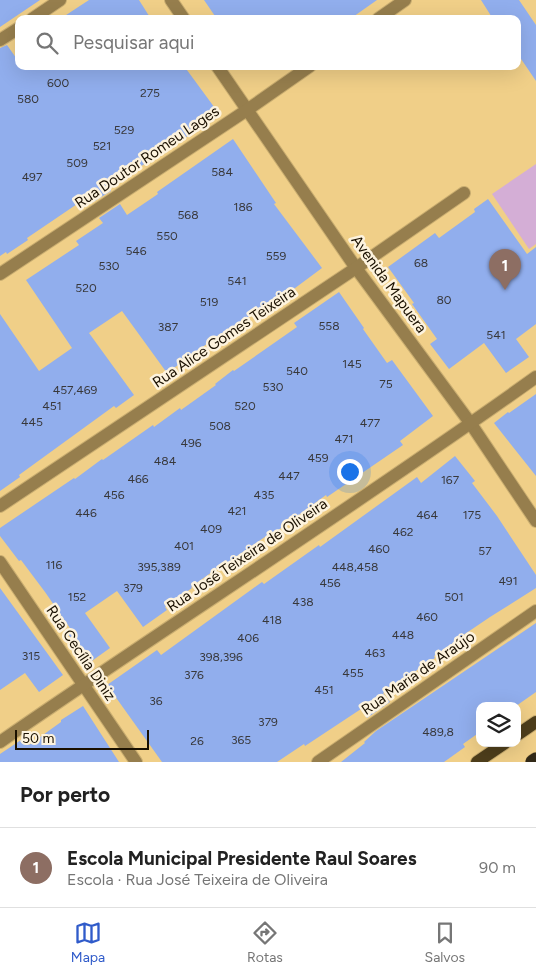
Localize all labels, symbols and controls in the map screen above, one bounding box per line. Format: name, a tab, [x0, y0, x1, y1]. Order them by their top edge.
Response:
search box	[15, 15, 521, 70]
icon: search	[33, 29, 61, 57]
text: Pesquisar aqui	[73, 31, 194, 54]
house number: 600	[47, 76, 69, 90]
house number: 275	[140, 86, 160, 100]
house number: 580	[17, 92, 39, 106]
street label: Rua Doutor Romeu Lages	[71, 102, 223, 212]
house number: 529	[114, 123, 134, 137]
house number: 521	[93, 139, 111, 153]
house number: 509	[66, 156, 88, 170]
house number: 584	[211, 165, 233, 179]
house number: 497	[22, 170, 43, 184]
house number: 186	[233, 200, 253, 214]
house number: 568	[177, 208, 199, 222]
house number: 550	[156, 229, 178, 243]
street label: Avenida Mapuera	[348, 232, 430, 336]
house number: 546	[125, 244, 147, 258]
house number: 559	[266, 249, 287, 263]
pin: 1	[489, 249, 521, 290]
house number: 68	[414, 256, 428, 270]
house number: 530	[98, 259, 120, 273]
house number: 541	[227, 274, 247, 288]
house number: 520	[75, 281, 97, 295]
street label: Rua Alice Gomes Teixeira	[149, 282, 299, 392]
house number: 80	[436, 293, 452, 307]
house number: 519	[200, 295, 219, 309]
house number: 558	[318, 319, 340, 333]
house number: 387	[158, 320, 179, 334]
house number: 541	[486, 328, 506, 342]
house number: 145	[342, 357, 362, 371]
house number: 540	[286, 364, 308, 378]
house number: 75	[379, 377, 393, 391]
house number: 530	[262, 380, 284, 394]
house number: 457,469	[53, 383, 97, 397]
house number: 451	[42, 399, 62, 413]
house number: 520	[234, 399, 256, 413]
house number: 445	[21, 415, 43, 429]
house number: 477	[360, 416, 381, 430]
house number: 508	[209, 419, 231, 433]
house number: 471	[335, 432, 353, 446]
house number: 496	[180, 436, 202, 450]
house number: 459	[307, 451, 329, 465]
house number: 484	[154, 454, 177, 468]
your location	[337, 459, 363, 485]
house number: 447	[278, 469, 300, 483]
house number: 466	[127, 472, 149, 486]
house number: 167	[441, 473, 460, 487]
house number: 456	[103, 488, 125, 502]
house number: 435	[254, 488, 275, 502]
street label: Rua José Teixeira de Oliveira	[163, 494, 331, 616]
house number: 421	[227, 504, 247, 518]
house number: 446	[75, 506, 97, 520]
house number: 464	[416, 508, 438, 522]
house number: 175	[463, 508, 481, 522]
house number: 409	[200, 522, 222, 536]
house number: 462	[393, 525, 413, 539]
house number: 401	[174, 539, 194, 553]
house number: 460	[368, 542, 390, 556]
house number: 57	[478, 544, 492, 558]
house number: 116	[46, 558, 63, 572]
house number: 395,389	[137, 560, 181, 574]
house number: 448,458	[332, 560, 378, 574]
house number: 491	[498, 574, 518, 588]
house number: 456	[319, 576, 341, 590]
house number: 379	[123, 581, 143, 595]
house number: 152	[68, 590, 86, 604]
house number: 501	[444, 590, 464, 604]
house number: 438	[292, 595, 314, 609]
street label: Rua Cecília Diniz	[43, 602, 119, 704]
house number: 460	[416, 610, 438, 624]
house number: 418	[262, 613, 282, 627]
street label: Rua Maria de Araújo	[358, 627, 478, 719]
house number: 448	[392, 628, 414, 642]
house number: 406	[237, 631, 259, 645]
house number: 463	[365, 646, 385, 660]
house number: 315	[22, 649, 40, 663]
house number: 398,396	[199, 650, 243, 664]
house number: 455	[342, 666, 364, 680]
house number: 376	[184, 668, 204, 682]
house number: 451	[314, 683, 334, 697]
house number: 36	[149, 694, 163, 708]
map controls	[476, 702, 521, 747]
button: layers	[476, 702, 521, 747]
house number: 379	[258, 715, 278, 729]
house number: 489,8	[422, 725, 454, 739]
scale bar	[15, 727, 149, 750]
text: 50 m	[22, 730, 54, 747]
house number: 365	[231, 733, 251, 747]
house number: 26	[190, 734, 204, 748]
text: Por perto	[20, 782, 110, 807]
text: Escola Municipal Presidente Raul Soares	[67, 847, 417, 870]
text: 1	[33, 858, 39, 877]
text: 90 m	[479, 858, 516, 877]
text: Escola · Rua José Teixeira de Oliveira	[67, 870, 328, 889]
tab: Mapa	[71, 919, 105, 966]
tab: Rotas	[247, 919, 283, 966]
tab: Salvos	[425, 919, 465, 966]

